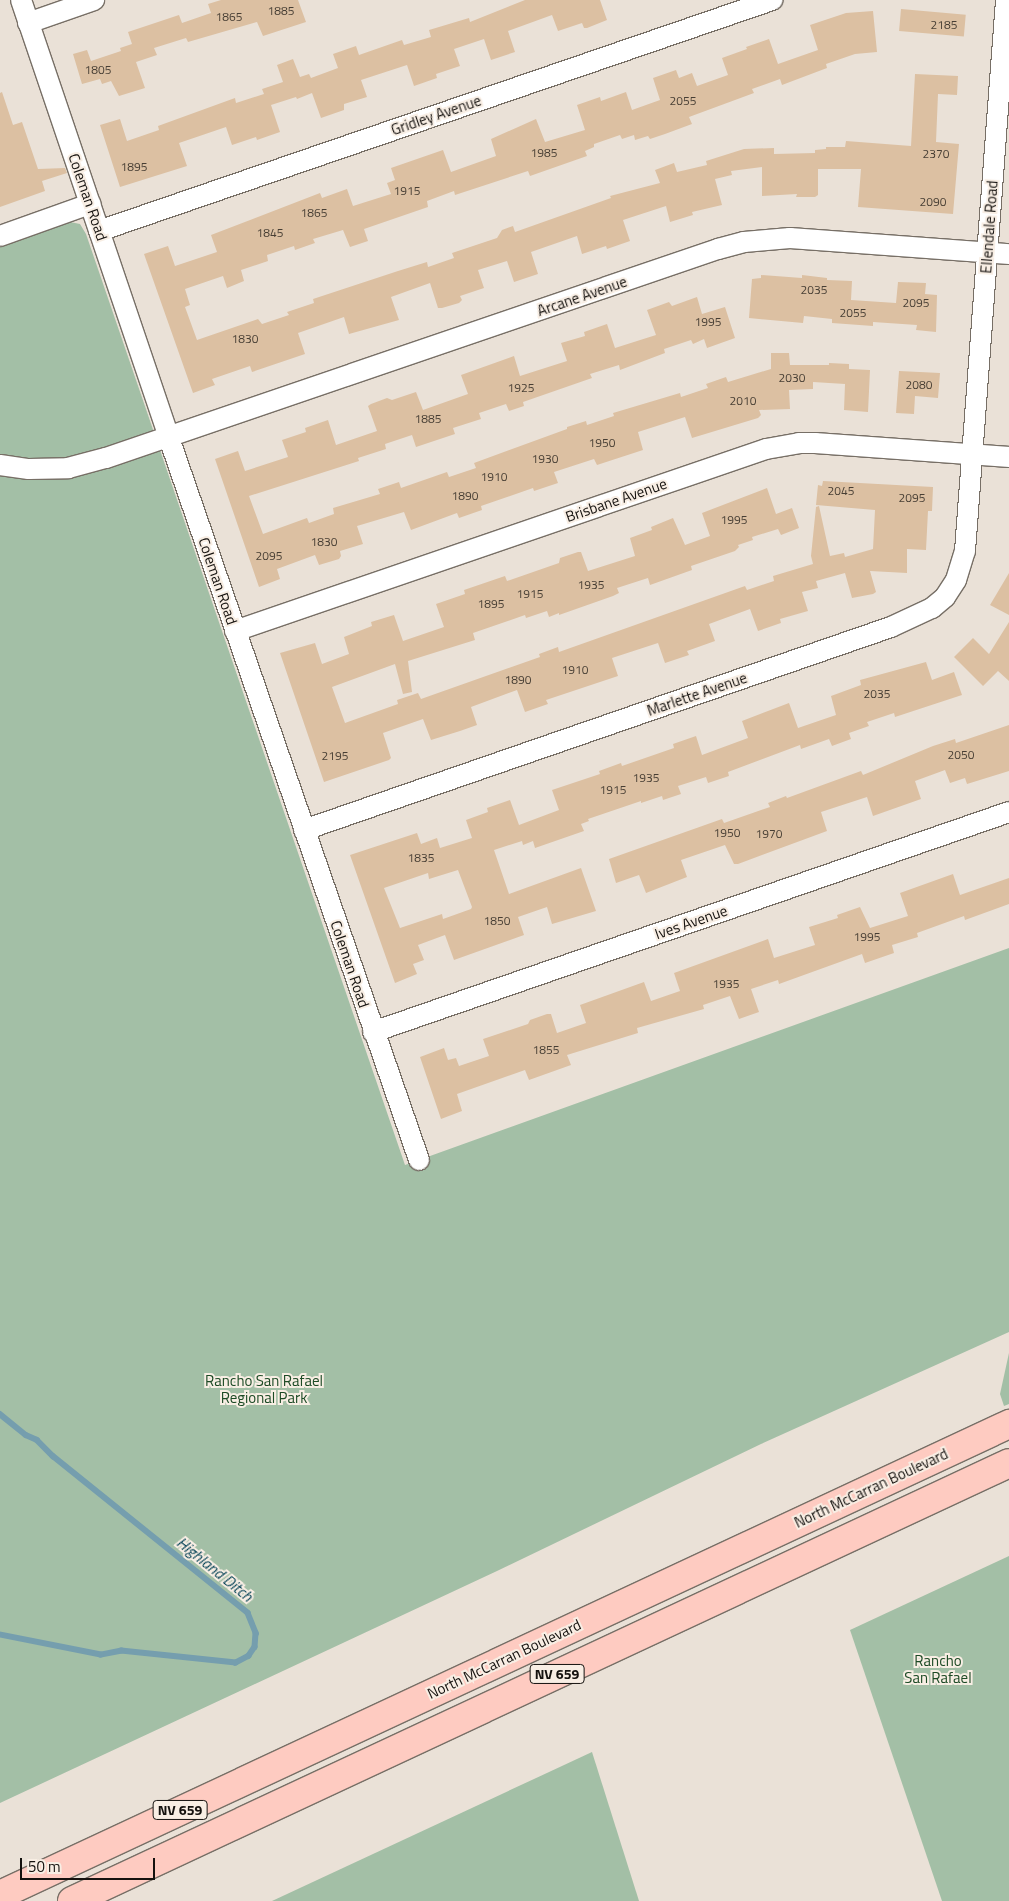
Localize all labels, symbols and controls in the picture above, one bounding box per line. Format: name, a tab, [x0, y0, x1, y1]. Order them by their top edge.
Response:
house number: 1885	[268, 4, 294, 18]
house number: 1865	[216, 10, 242, 24]
house number: 2185	[931, 18, 957, 32]
house number: 1805	[85, 63, 111, 77]
street label: Gridley Avenue	[389, 91, 483, 139]
house number: 2055	[670, 94, 696, 108]
house number: 1985	[531, 146, 557, 160]
house number: 2370	[923, 147, 949, 161]
street label: Coleman Road	[65, 151, 111, 243]
house number: 1895	[121, 160, 147, 174]
street label: Ellendale Road	[977, 180, 1001, 274]
house number: 1915	[394, 184, 420, 198]
house number: 2090	[920, 195, 946, 209]
house number: 1865	[301, 206, 327, 220]
house number: 1845	[257, 226, 283, 240]
street label: Arcane Avenue	[535, 272, 629, 320]
house number: 2035	[801, 283, 827, 297]
house number: 2095	[903, 296, 929, 310]
house number: 2055	[840, 306, 866, 320]
house number: 1995	[695, 315, 721, 329]
house number: 1830	[232, 332, 258, 346]
house number: 2030	[779, 371, 805, 385]
house number: 2080	[906, 378, 932, 392]
house number: 1925	[508, 381, 534, 395]
house number: 2010	[730, 394, 756, 408]
house number: 1885	[415, 412, 441, 426]
house number: 1950	[589, 436, 615, 450]
house number: 1930	[532, 452, 558, 466]
house number: 1910	[481, 470, 507, 484]
street label: Brisbane Avenue	[563, 474, 669, 526]
house number: 2045	[828, 484, 854, 498]
house number: 1890	[452, 489, 478, 503]
house number: 2095	[899, 491, 925, 505]
house number: 1995	[721, 513, 747, 527]
street label: Coleman Road	[195, 535, 241, 627]
house number: 1830	[311, 535, 337, 549]
house number: 2095	[256, 549, 282, 563]
house number: 1935	[578, 578, 604, 592]
house number: 1915	[517, 587, 543, 601]
house number: 1895	[478, 597, 504, 611]
house number: 1910	[562, 663, 588, 677]
street label: Marlette Avenue	[645, 668, 749, 720]
house number: 1890	[505, 673, 531, 687]
house number: 2035	[864, 687, 890, 701]
house number: 2050	[948, 748, 974, 762]
house number: 2195	[322, 749, 348, 763]
house number: 1935	[633, 771, 659, 785]
house number: 1915	[600, 783, 626, 797]
house number: 1950	[714, 826, 740, 840]
house number: 1970	[756, 827, 782, 841]
house number: 1835	[408, 851, 434, 865]
street label: Ives Avenue	[652, 901, 730, 943]
house number: 1850	[484, 914, 510, 928]
street label: Coleman Road	[327, 918, 373, 1010]
house number: 1995	[854, 930, 880, 944]
house number: 1935	[713, 977, 739, 991]
house number: 1855	[533, 1043, 559, 1057]
park label: Rancho San Rafael Regional Park	[205, 1371, 323, 1406]
street label: North McCarran Boulevard	[791, 1444, 951, 1532]
water label: Highland Ditch	[173, 1533, 257, 1605]
street label: North McCarran Boulevard	[424, 1615, 584, 1703]
park label: Rancho San Rafael	[904, 1651, 972, 1686]
road number: NV 659	[530, 1662, 584, 1686]
road number: NV 659	[152, 1798, 208, 1822]
scale bar	[22, 1848, 158, 1880]
text: 50 m	[28, 1855, 61, 1878]

